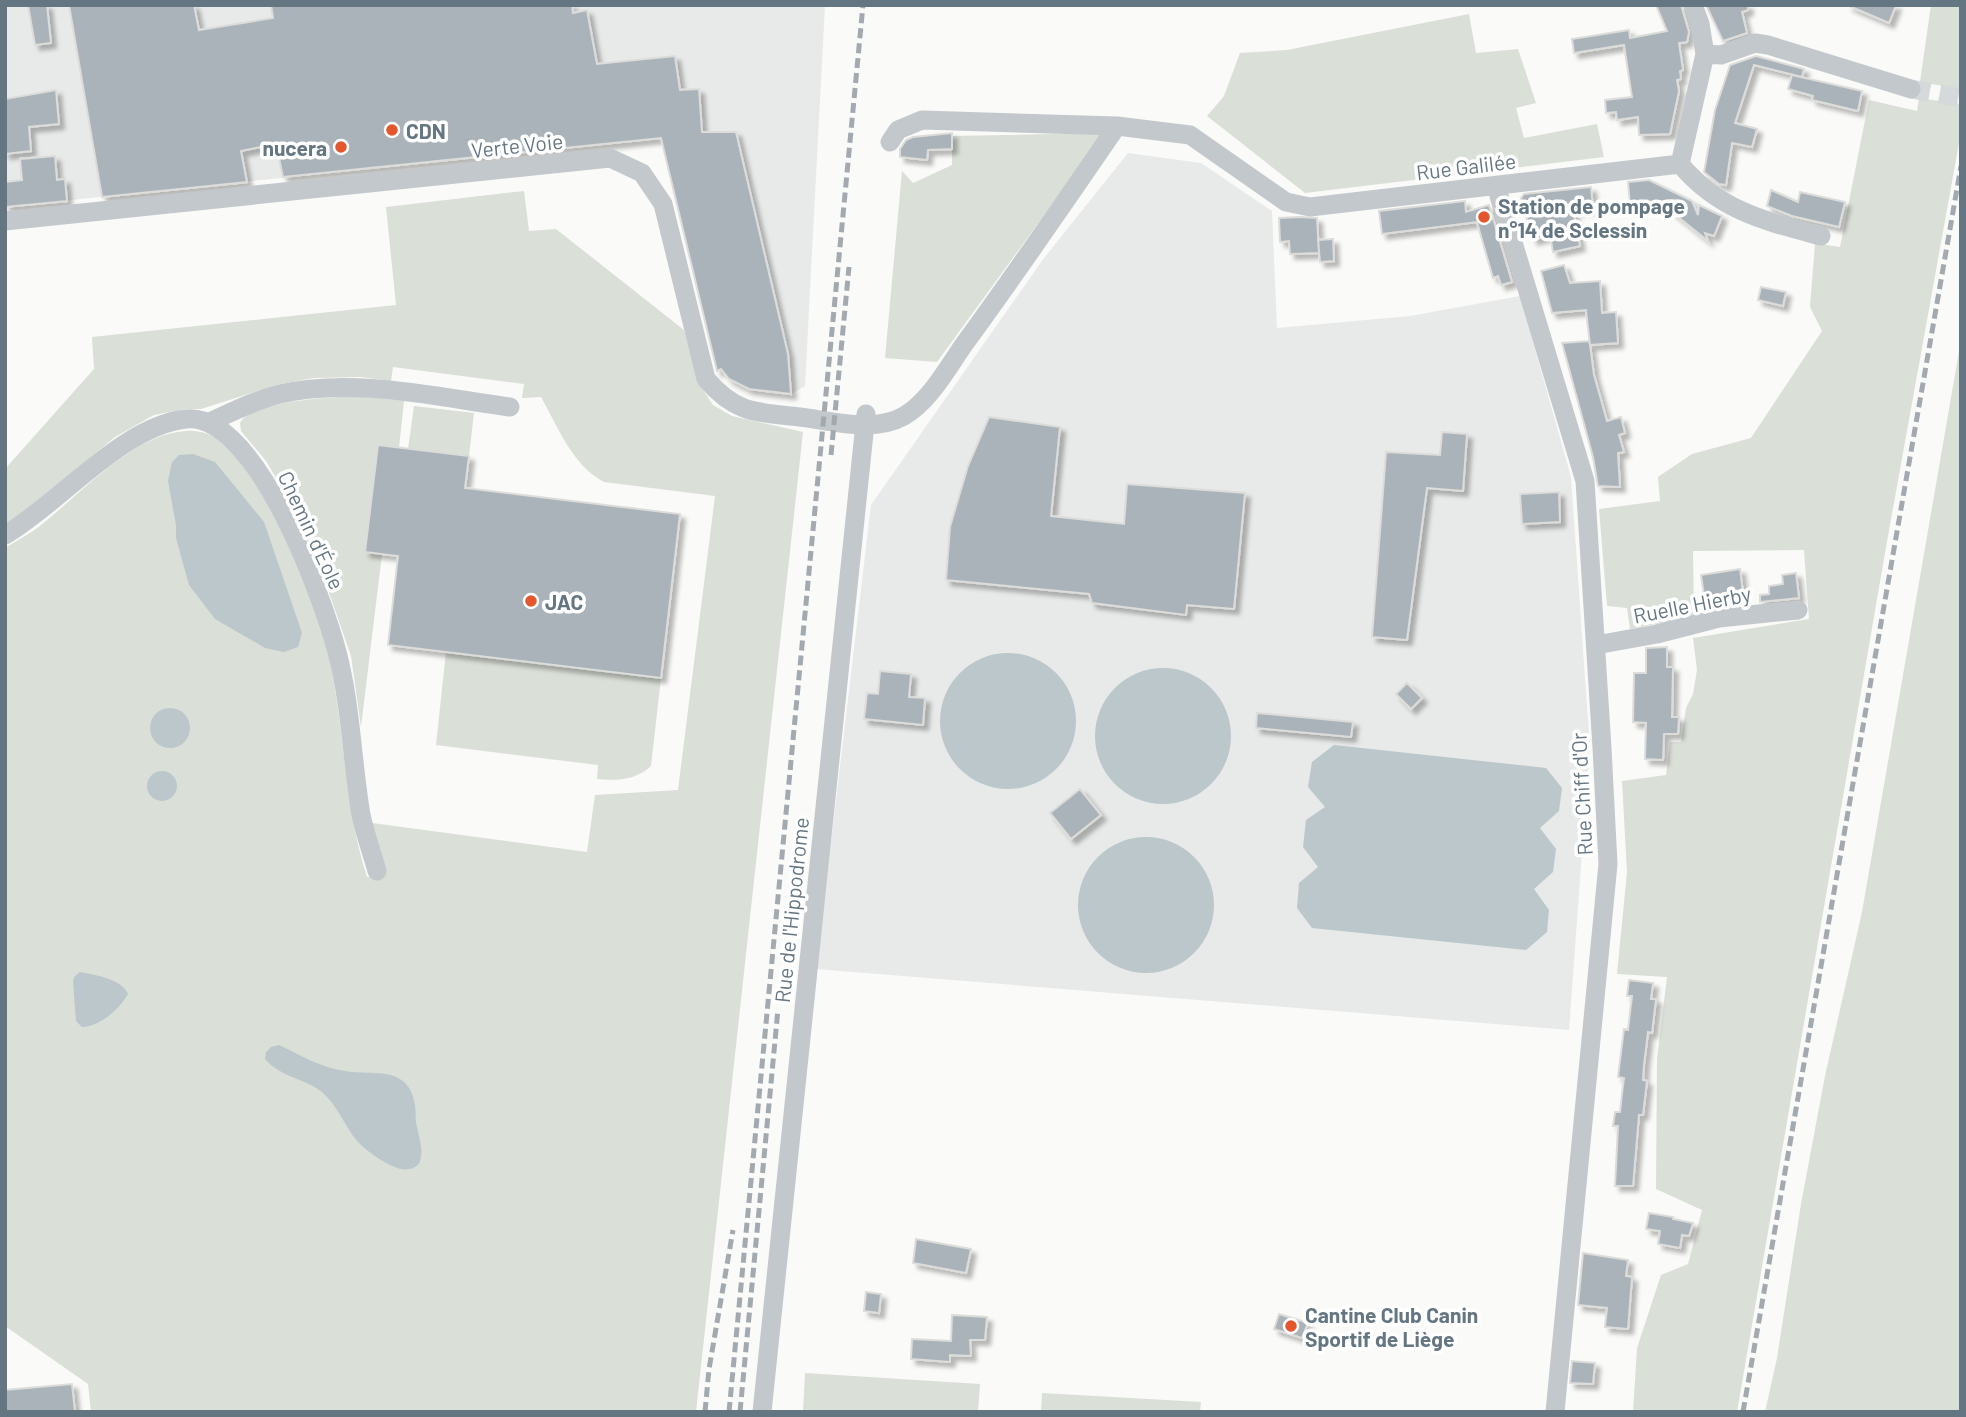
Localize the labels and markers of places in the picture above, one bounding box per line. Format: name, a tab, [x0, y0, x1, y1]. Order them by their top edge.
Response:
place label: CDN	[406, 118, 446, 143]
marker: CDN	[384, 122, 400, 138]
place label: nucera	[262, 135, 327, 160]
marker: nucera	[333, 139, 349, 155]
place label: Station de pompage n°14 de Sclessin	[1498, 193, 1685, 242]
marker: Station de pompage n°14 de Sclessin	[1476, 209, 1492, 225]
place label: JAC	[545, 589, 583, 614]
marker: JAC	[523, 593, 539, 609]
place label: Cantine Club Canin Sportif de Liège	[1305, 1302, 1478, 1351]
marker: Cantine Club Canin Sportif de Liège	[1283, 1318, 1299, 1334]

